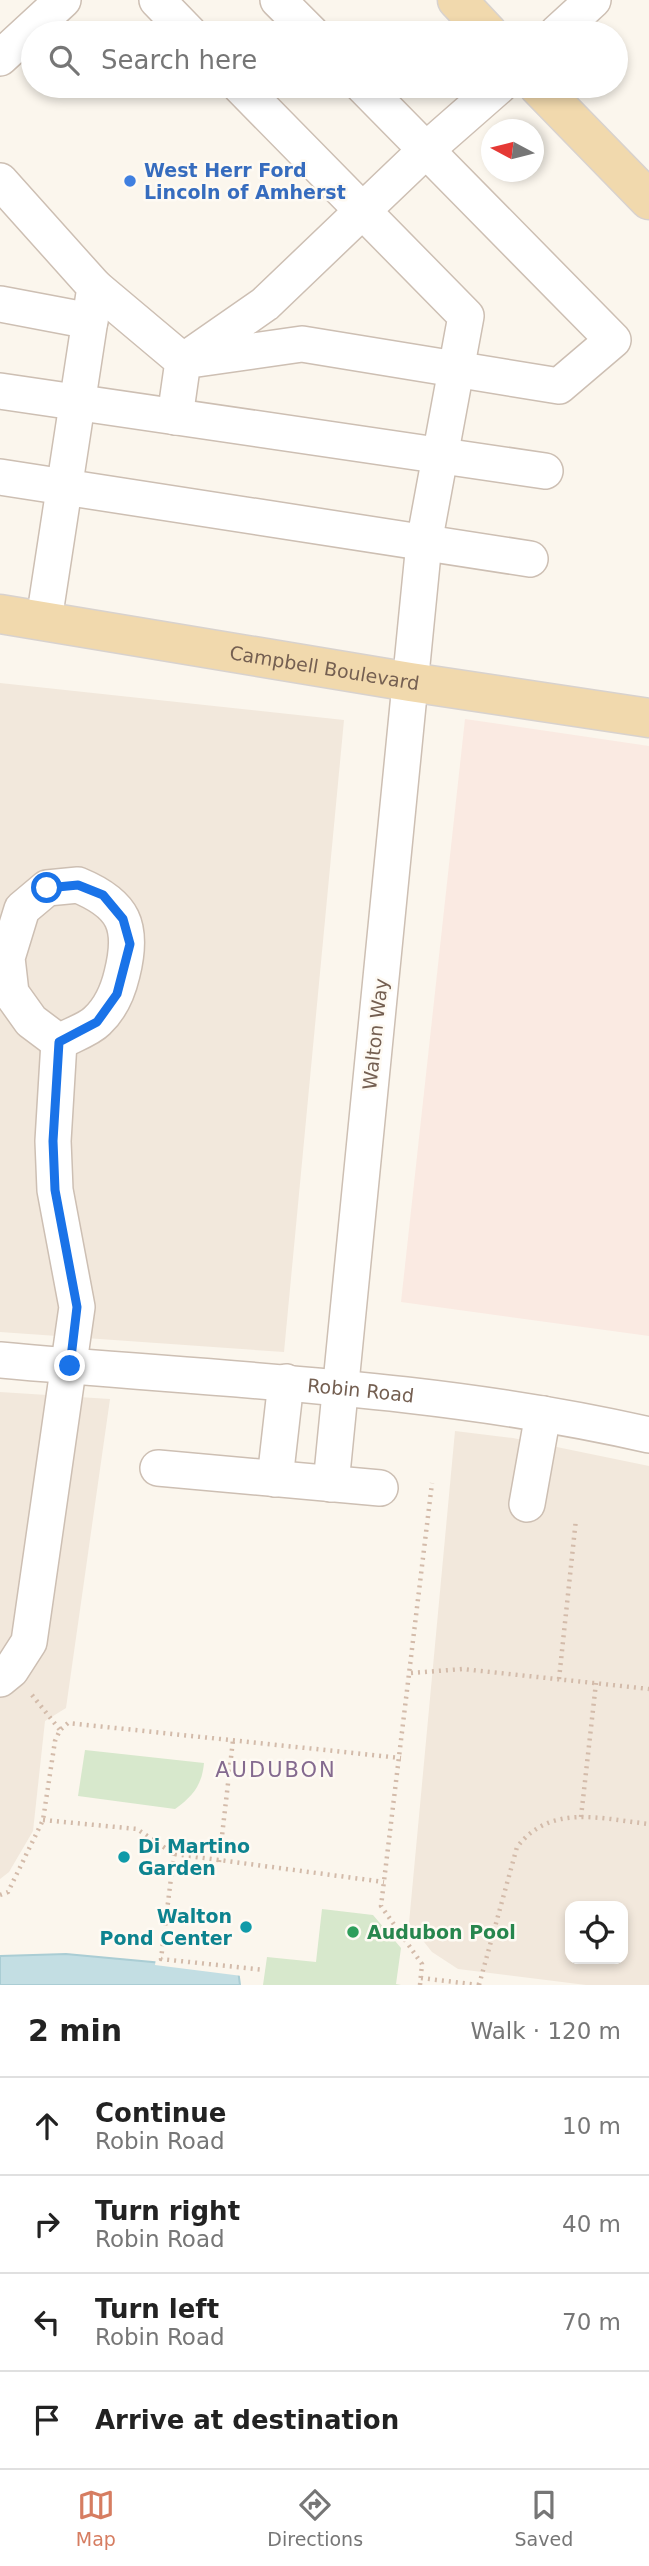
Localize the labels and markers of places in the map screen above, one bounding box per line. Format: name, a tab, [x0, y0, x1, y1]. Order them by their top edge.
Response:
place label: West Herr Ford Lincoln of Amherst	[144, 159, 346, 203]
marker: West Herr Ford Lincoln of Amherst	[122, 173, 138, 189]
place label: Di Martino Garden	[138, 1835, 250, 1879]
marker: Di Martino Garden	[116, 1849, 132, 1865]
place label: Walton Pond Center	[100, 1905, 233, 1949]
marker: Walton Pond Center	[238, 1919, 254, 1935]
place label: Audubon Pool	[367, 1921, 516, 1943]
marker: Audubon Pool	[345, 1924, 361, 1940]

